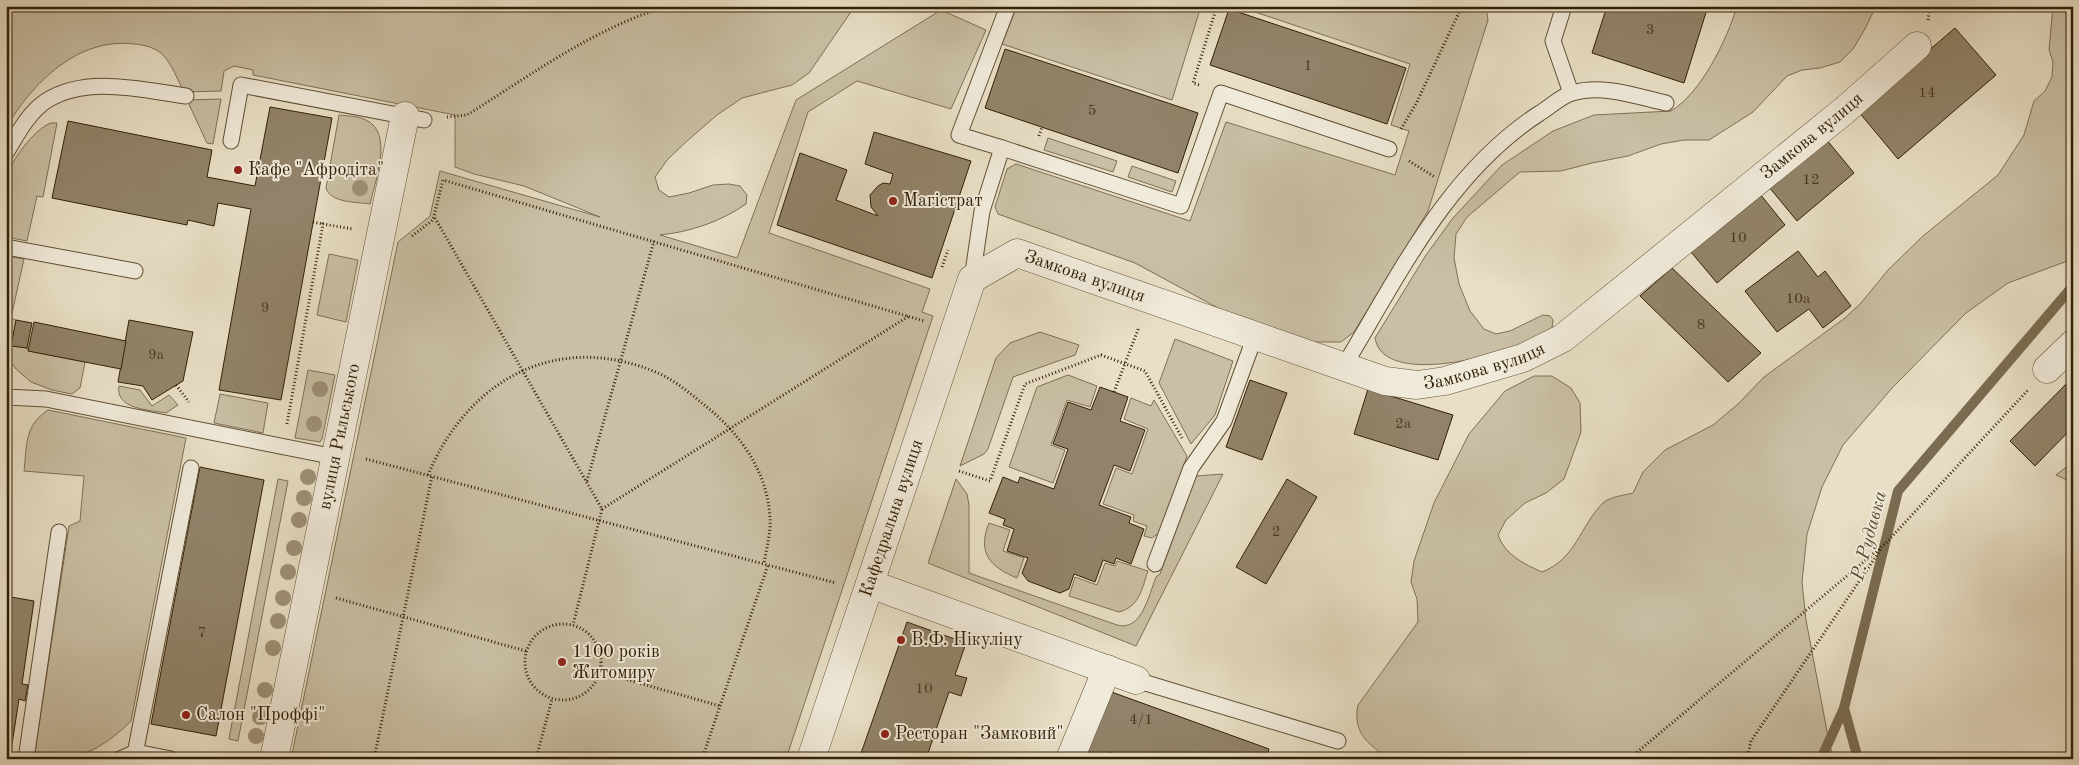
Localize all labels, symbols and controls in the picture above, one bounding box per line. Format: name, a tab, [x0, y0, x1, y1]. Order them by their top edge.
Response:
house number: 3	[1646, 23, 1654, 38]
house number: 1	[1304, 59, 1312, 74]
house number: 14	[1918, 86, 1936, 101]
street label: Замкова вулиця	[1758, 89, 1867, 183]
house number: 5	[1088, 104, 1096, 119]
place label: Кафе "Афродіта"	[248, 161, 384, 180]
marker: Кафе "Афродіта"	[232, 164, 244, 176]
house number: 12	[1802, 173, 1820, 188]
place label: Магістрат	[903, 192, 983, 210]
marker: Магістрат	[887, 195, 899, 207]
house number: 10	[1729, 231, 1747, 246]
street label: Замкова вулиця	[1022, 247, 1147, 306]
house number: 10а	[1786, 292, 1811, 307]
house number: 9	[261, 301, 269, 316]
house number: 8	[1697, 318, 1705, 333]
street label: Замкова вулиця	[1422, 339, 1548, 393]
house number: 9а	[148, 348, 165, 363]
street label: вулиця Рильського	[316, 362, 363, 511]
house number: 2а	[1395, 417, 1412, 432]
street label: Кафедральна вулиця	[857, 437, 927, 599]
water label: Р. Рудавка	[1849, 489, 1891, 584]
house number: 2	[1272, 525, 1280, 540]
house number: 7	[198, 626, 206, 641]
place label: В.Ф. Нікуліну	[911, 631, 1023, 649]
marker: В.Ф. Нікуліну	[895, 634, 907, 646]
place label: 1100 років Житомиру	[572, 643, 660, 682]
marker: 1100 років Житомиру	[556, 656, 568, 668]
house number: 10	[915, 682, 933, 697]
place label: Салон "Проффі"	[196, 706, 325, 725]
marker: Салон "Проффі"	[180, 709, 192, 721]
house number: 4/1	[1129, 713, 1153, 728]
place label: Ресторан "Замковий"	[895, 725, 1064, 743]
marker: Ресторан "Замковий"	[879, 728, 891, 740]

